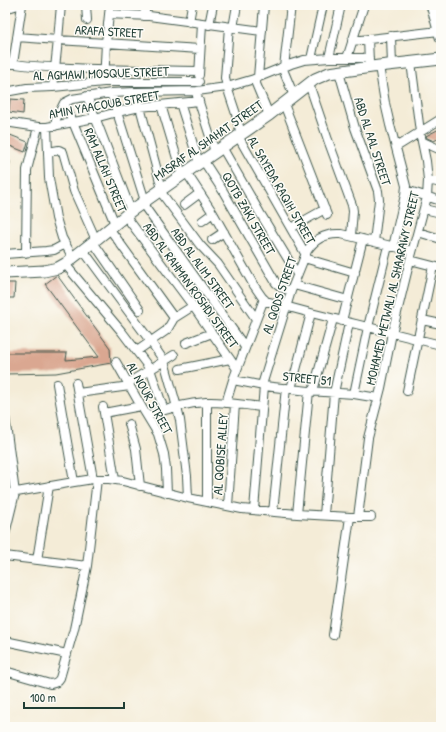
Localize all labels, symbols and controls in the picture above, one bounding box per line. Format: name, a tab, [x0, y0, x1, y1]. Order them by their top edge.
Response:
street label: ARAFA STREET	[74, 20, 145, 42]
street label: AL AGMAWI MOSQUE STREET	[33, 62, 170, 84]
street label: AMIN YAACOUB STREET	[47, 85, 162, 123]
street label: ABD AL AAL STREET	[350, 94, 396, 189]
street label: MASRAF AL SHAHAT STREET	[150, 95, 267, 185]
street label: RAM ALLAH STREET	[80, 125, 132, 216]
street label: AL SAYEDA RAQIH STREET	[244, 133, 321, 248]
street label: QOTB ZAKI STREET	[218, 168, 280, 258]
street label: MOHAMED METWALI AL SHAARAWY STREET	[361, 188, 423, 387]
street label: ABD AL RAHMAN ROSHDI STREET	[139, 218, 243, 352]
street label: ABD AL ALIM STREET	[167, 224, 239, 313]
street label: AL QODS STREET	[257, 253, 301, 336]
street label: AL NOUR STREET	[123, 359, 178, 438]
street label: STREET 51	[282, 367, 332, 390]
street label: AL QOBISE ALLEY	[208, 412, 232, 495]
scale bar	[24, 684, 124, 710]
text: 100 m	[30, 689, 56, 706]

